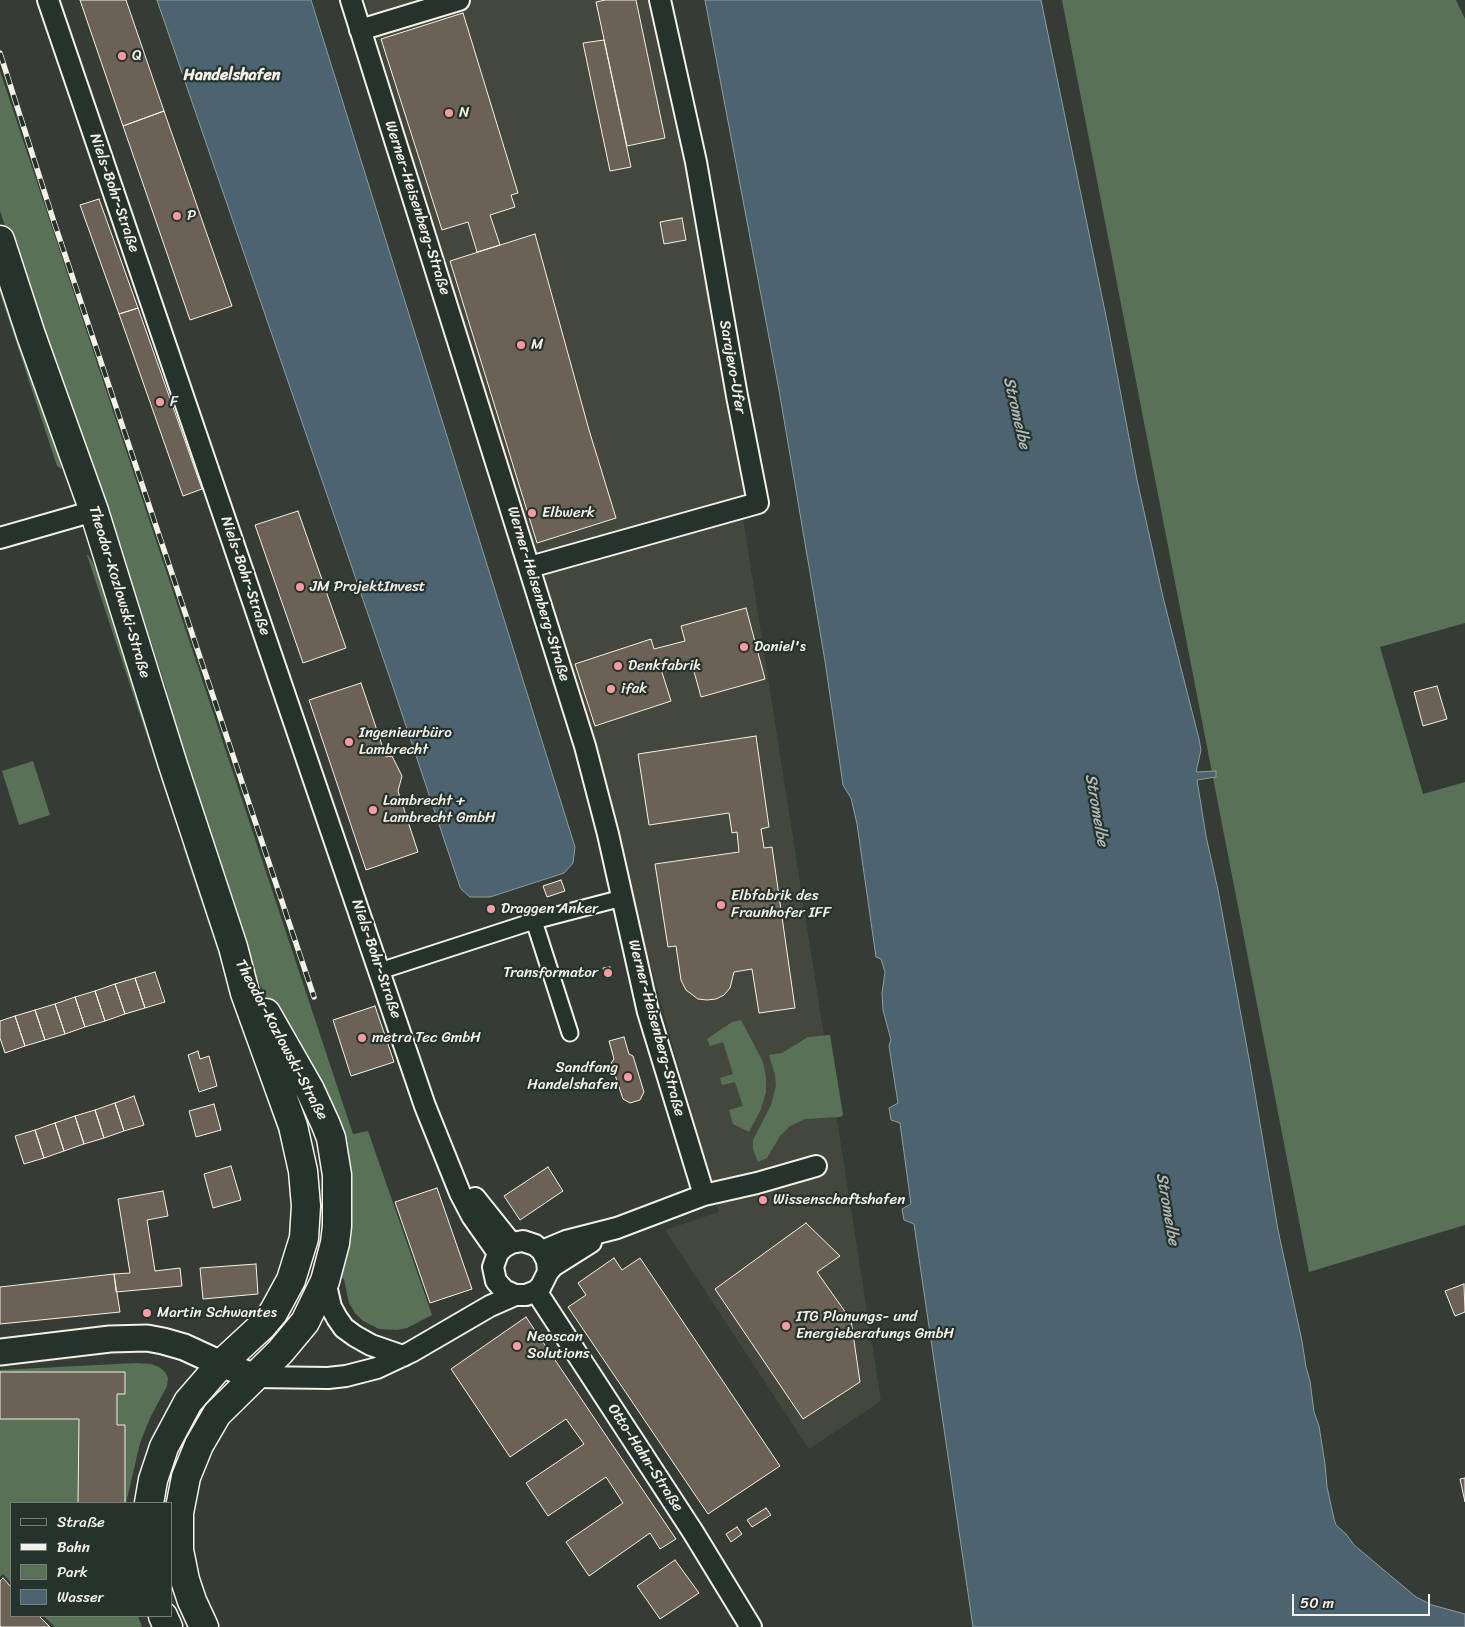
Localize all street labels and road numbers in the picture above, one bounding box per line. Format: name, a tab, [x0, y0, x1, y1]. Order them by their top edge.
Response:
street label: Werner-Heisenberg-Straße	[380, 119, 454, 297]
street label: Niels-Bohr-Straße	[85, 131, 143, 255]
street label: Sarajevo-Ufer	[715, 319, 749, 415]
street label: Theodor-Kozlowski-Straße	[84, 504, 154, 680]
street label: Werner-Heisenberg-Straße	[503, 504, 573, 684]
street label: Niels-Bohr-Straße	[216, 514, 274, 638]
street label: Niels-Bohr-Straße	[347, 897, 405, 1021]
street label: Werner-Heisenberg-Straße	[624, 938, 688, 1118]
street label: Theodor-Kozlowski-Straße	[231, 957, 331, 1123]
street label: Otto-Hahn-Straße	[603, 1401, 687, 1515]

